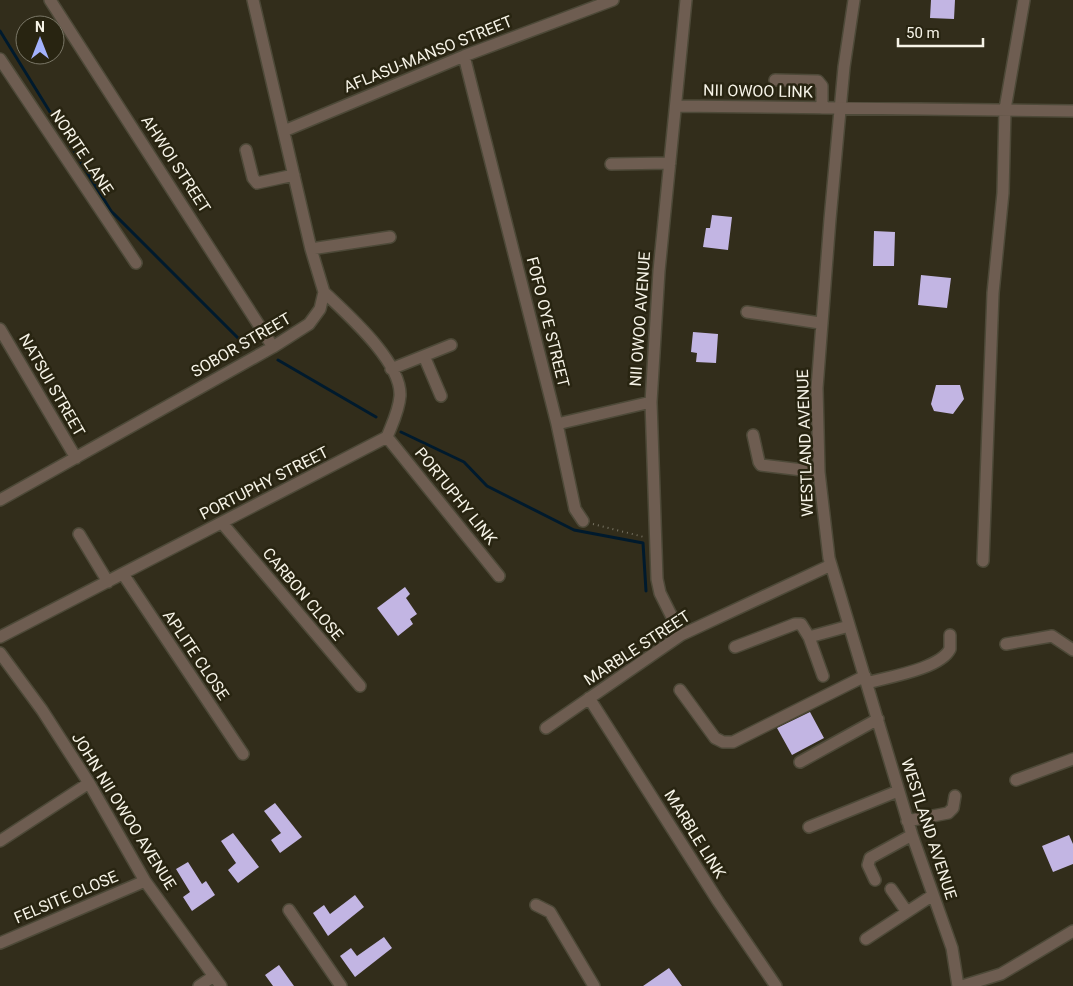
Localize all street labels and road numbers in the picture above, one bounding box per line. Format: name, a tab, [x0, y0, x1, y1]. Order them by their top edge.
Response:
street label: AFLASU-MANSO STREET	[341, 11, 515, 97]
street label: NII OWOO LINK	[703, 81, 814, 101]
street label: NORITE LANE	[47, 106, 117, 198]
street label: AHWOI STREET	[137, 112, 215, 217]
street label: NII OWOO AVENUE	[626, 251, 654, 387]
street label: FOFO OYE STREET	[523, 255, 574, 390]
street label: SOBOR STREET	[188, 309, 295, 381]
street label: NATSUI STREET	[15, 330, 89, 440]
street label: WESTLAND AVENUE	[793, 369, 817, 517]
street label: PORTUPHY STREET	[196, 442, 332, 524]
street label: PORTUPHY LINK	[411, 444, 502, 549]
street label: CARBON CLOSE	[259, 544, 347, 644]
street label: MARBLE STREET	[580, 606, 694, 689]
street label: APLITE CLOSE	[159, 607, 233, 703]
street label: JOHN NII OWOO AVENUE	[68, 729, 180, 893]
street label: WESTLAND AVENUE	[897, 756, 961, 902]
street label: MARBLE LINK	[660, 786, 730, 882]
street label: FELSITE CLOSE	[11, 867, 121, 927]

